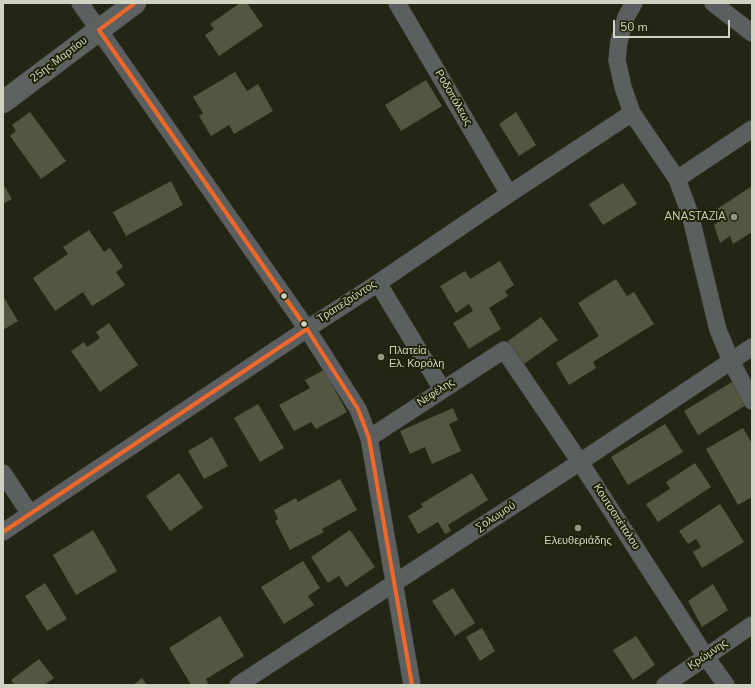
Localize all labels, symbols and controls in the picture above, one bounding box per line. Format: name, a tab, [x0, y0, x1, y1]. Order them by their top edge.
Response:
scale bar	[615, 12, 732, 38]
text: 50 m	[620, 19, 648, 35]
street label: 25ης Μαρτίου	[28, 34, 90, 86]
street label: Ροδοπόλεως	[432, 68, 474, 128]
place label: ANASTAZIA	[664, 210, 726, 224]
marker: ANASTAZIA	[729, 212, 739, 222]
street label: Τραπεζούντος	[315, 278, 379, 326]
unlabelled marker	[279, 291, 289, 301]
unlabelled marker	[299, 319, 309, 329]
place label: Πλατεία Ελ. Κορόλη	[389, 344, 444, 370]
marker: Πλατεία Ελ. Κορόλη	[376, 352, 386, 362]
street label: Νεφέλης	[415, 376, 457, 410]
street label: Κουτσοπέταλου	[590, 482, 642, 552]
street label: Σολωμού	[474, 499, 518, 535]
marker: Ελευθεριάδης	[573, 523, 583, 533]
place label: Ελευθεριάδης	[544, 534, 612, 548]
street label: Κρώμνης	[686, 637, 730, 673]

